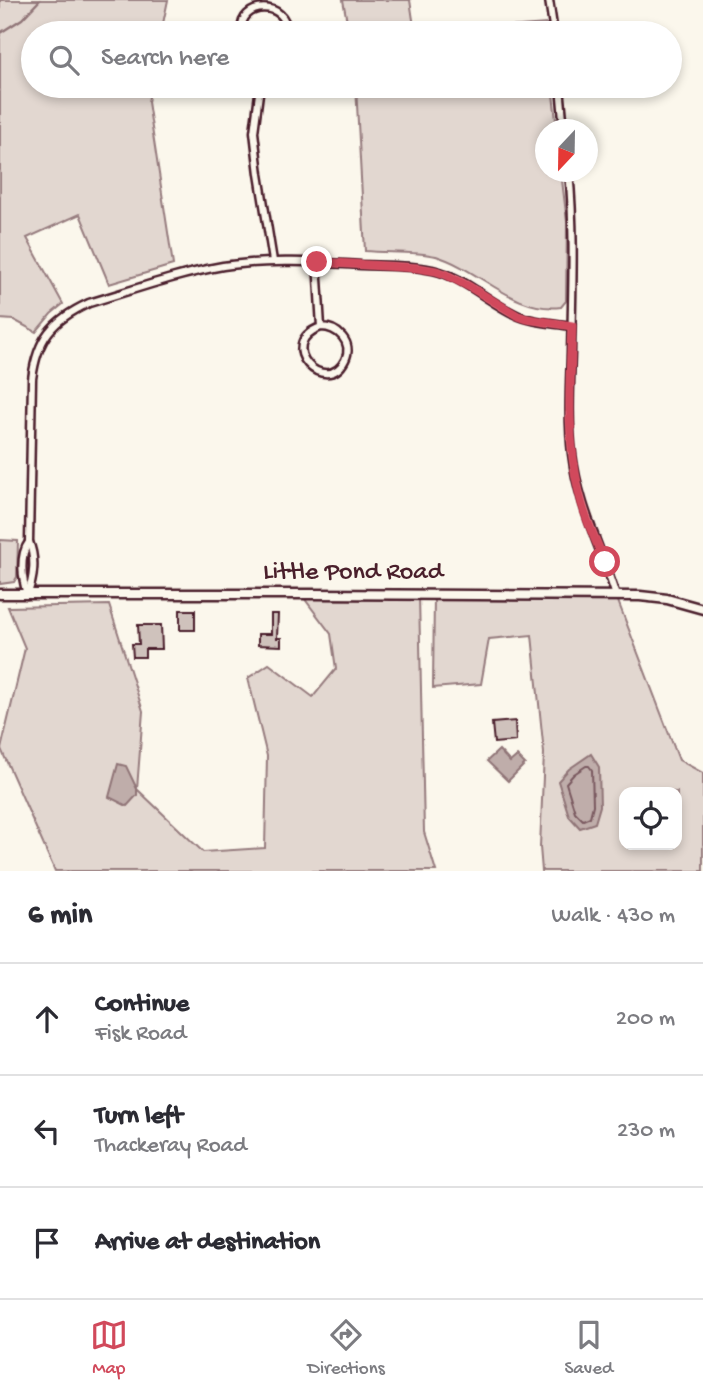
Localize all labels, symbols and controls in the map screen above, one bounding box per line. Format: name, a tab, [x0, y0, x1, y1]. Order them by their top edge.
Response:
search box	[21, 21, 682, 98]
icon: search	[45, 41, 83, 79]
text: Search here	[101, 44, 229, 75]
north arrow	[535, 119, 598, 182]
route end	[301, 246, 332, 277]
route start	[589, 546, 620, 577]
street label: Little Pond Road	[263, 558, 445, 589]
map controls	[619, 787, 682, 850]
button: locate	[619, 787, 682, 850]
text: 6 min	[28, 899, 92, 934]
text: Walk · 430 m	[552, 903, 675, 930]
text: Continue	[95, 990, 189, 1021]
icon: ahead	[28, 1000, 66, 1038]
text: 200 m	[616, 1006, 675, 1033]
text: Fisk Road	[95, 1021, 186, 1048]
text: Turn left	[95, 1102, 183, 1133]
icon: left	[28, 1112, 66, 1150]
text: 230 m	[617, 1118, 675, 1145]
text: Thackeray Road	[95, 1133, 247, 1160]
icon: arrive	[28, 1224, 66, 1262]
text: Arrive at destination	[95, 1228, 320, 1259]
tab: Map	[90, 1316, 128, 1381]
tab: Directions	[308, 1316, 385, 1381]
tab: Saved	[564, 1316, 613, 1381]

